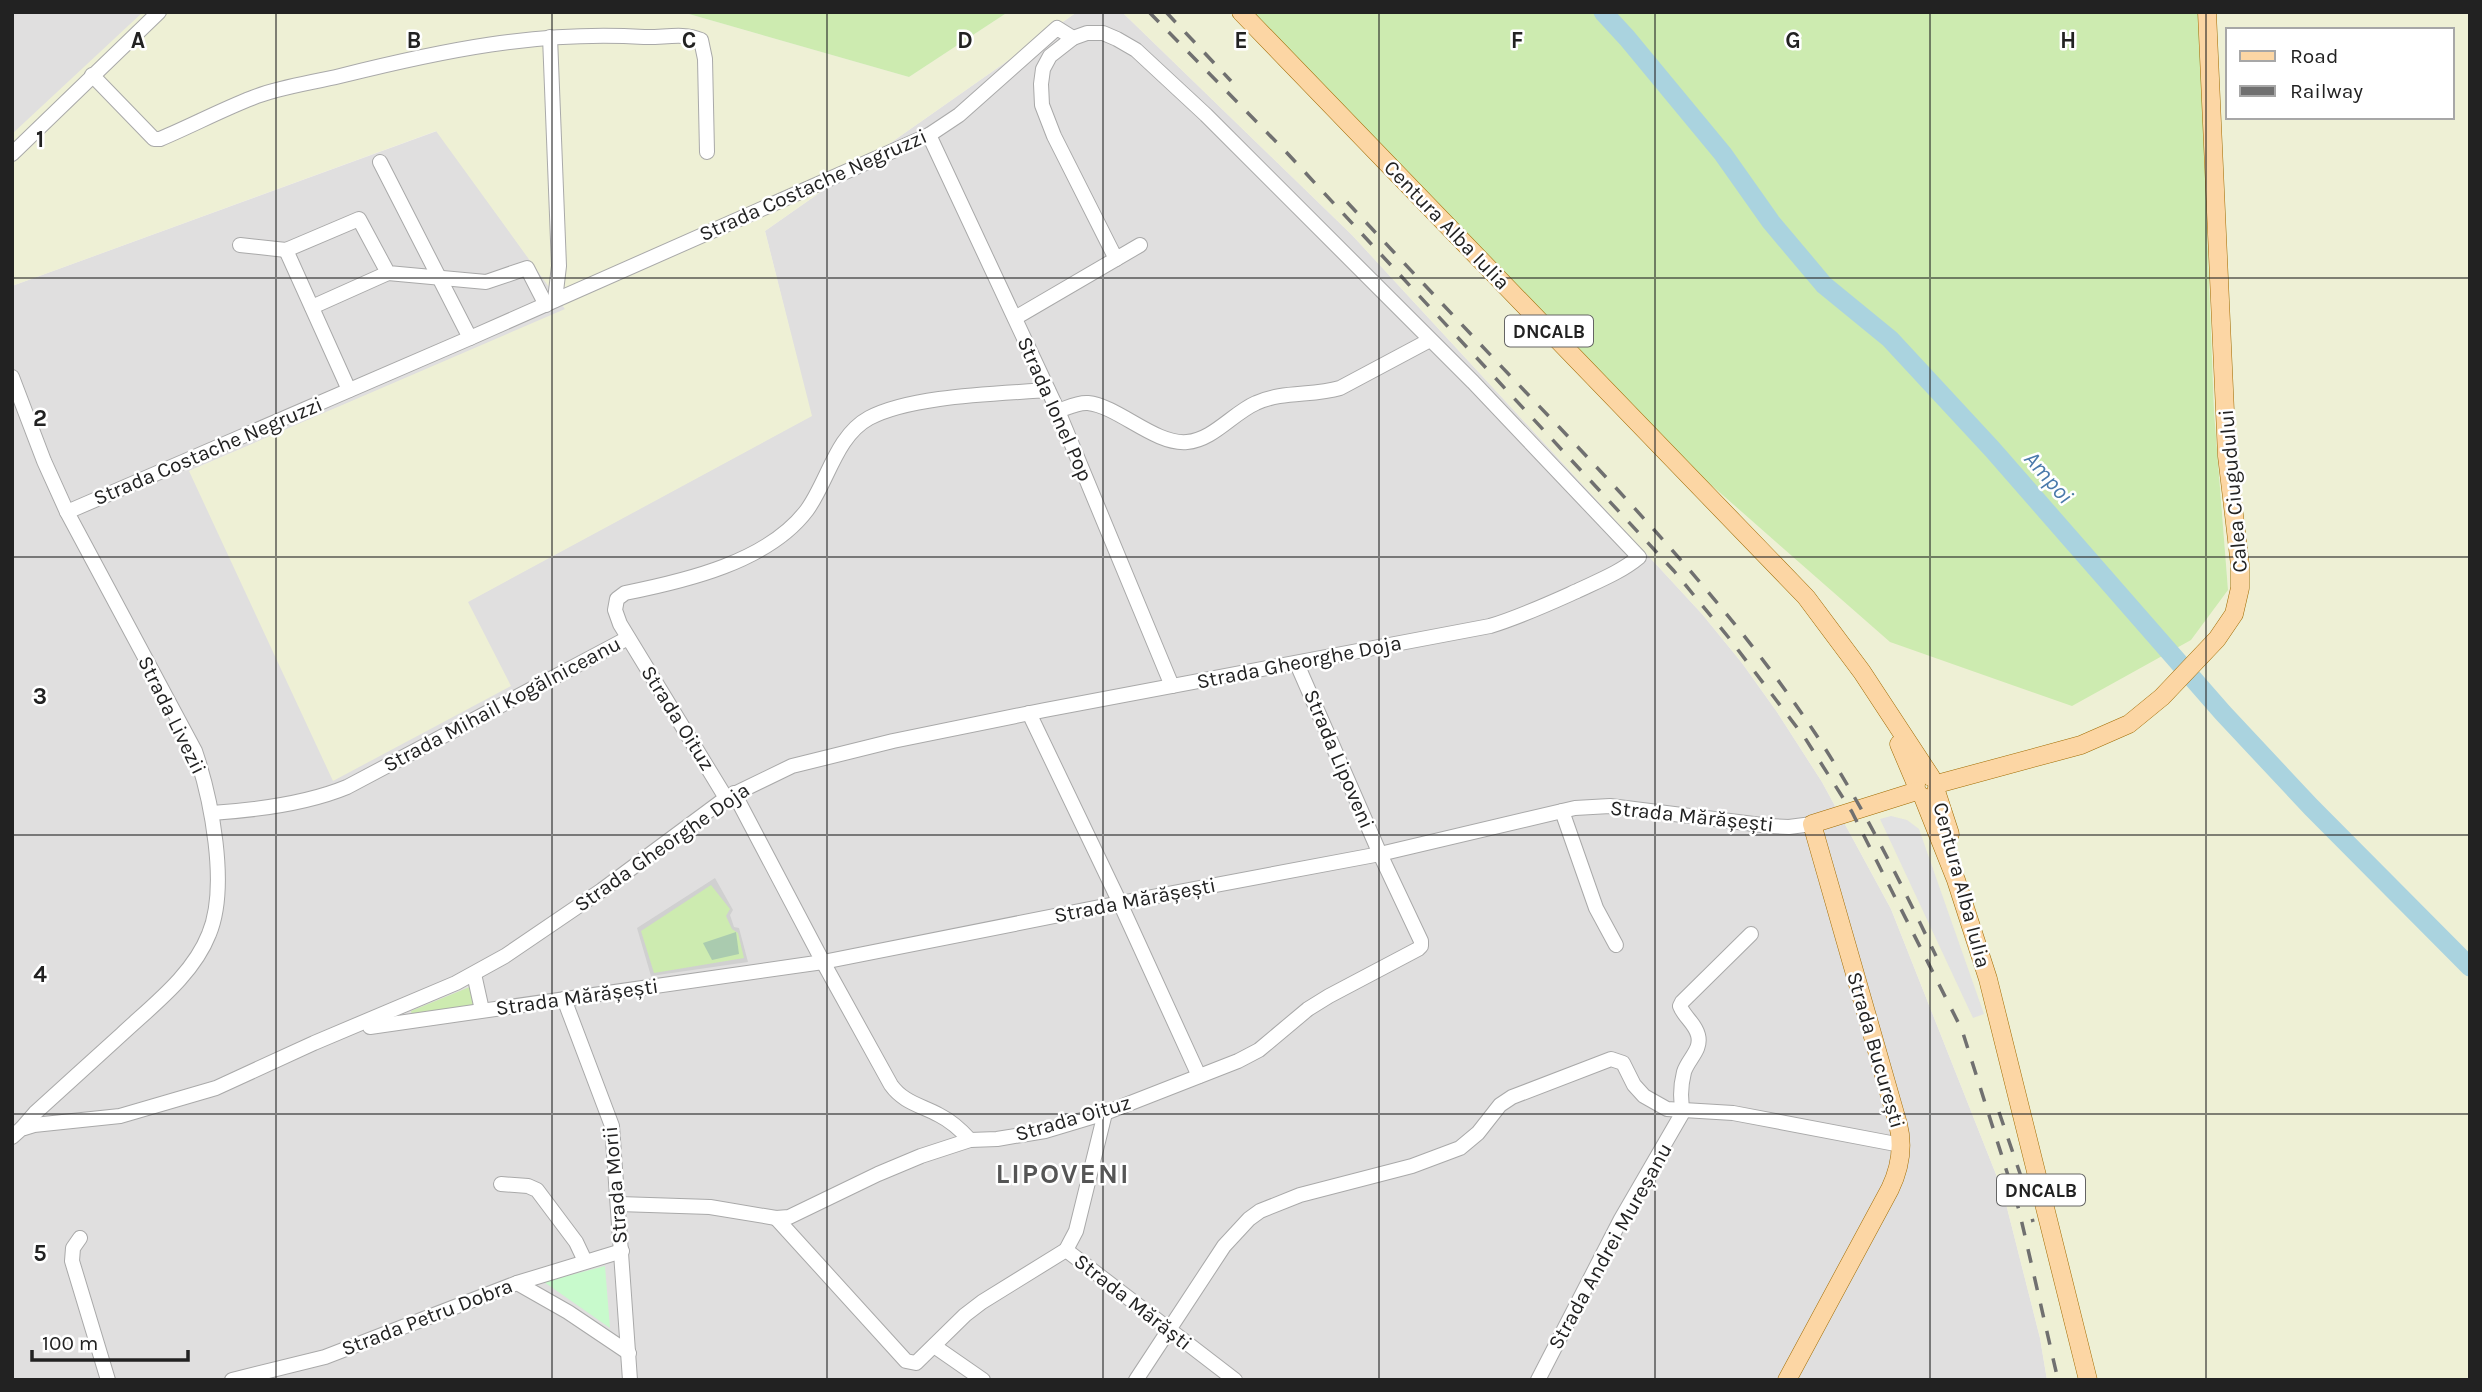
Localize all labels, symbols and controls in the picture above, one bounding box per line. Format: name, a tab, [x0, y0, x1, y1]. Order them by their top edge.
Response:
text: A	[131, 27, 145, 54]
text: B	[407, 27, 421, 54]
text: C	[682, 27, 696, 54]
text: D	[957, 27, 973, 54]
text: E	[1234, 27, 1248, 54]
text: F	[1511, 27, 1523, 54]
text: G	[1785, 27, 1801, 54]
text: H	[2060, 27, 2076, 54]
legend	[2226, 28, 2454, 119]
text: Road	[2290, 44, 2338, 68]
text: Railway	[2290, 79, 2363, 103]
street label: Strada Costache Negruzzi	[696, 124, 930, 246]
text: 1	[36, 126, 44, 153]
street label: Centura Alba Iulia	[1379, 155, 1515, 295]
road number: DNCALB	[1505, 316, 1593, 346]
street label: Strada Ionel Pop	[1012, 333, 1098, 485]
street label: Strada Costache Negruzzi	[90, 392, 326, 510]
text: 2	[33, 405, 47, 432]
street label: Calea Ciugudului	[2214, 408, 2252, 574]
water label: Ampoi	[2018, 445, 2079, 509]
street label: Strada Gheorghe Doja	[1195, 630, 1403, 694]
street label: Strada Mihail Kogălniceanu	[379, 631, 625, 777]
street label: Strada Livezii	[133, 652, 211, 778]
street label: Strada Oituz	[636, 661, 720, 775]
text: 3	[33, 683, 47, 710]
street label: Strada Lipoveni	[1299, 686, 1379, 832]
street label: Strada Gheorghe Doja	[570, 777, 754, 917]
street label: Strada Mărășești	[1609, 795, 1775, 837]
street label: Centura Alba Iulia	[1928, 800, 1996, 970]
street label: Strada Mărășești	[1052, 873, 1218, 927]
text: 4	[33, 961, 47, 988]
street label: Strada București	[1842, 969, 1910, 1131]
street label: Strada Mărășești	[494, 974, 660, 1020]
street label: Strada Oituz	[1012, 1090, 1134, 1146]
street label: Strada Morii	[598, 1125, 632, 1245]
street label: Strada Andrei Mureșanu	[1543, 1139, 1677, 1353]
district label: LIPOVENI	[995, 1157, 1131, 1190]
road number: DNCALB	[1997, 1174, 2085, 1206]
text: 5	[33, 1240, 47, 1267]
street label: Strada Mărăști	[1069, 1249, 1197, 1355]
street label: Strada Petru Dobra	[338, 1273, 516, 1361]
scale bar	[32, 1318, 187, 1362]
text: 100 m	[42, 1331, 99, 1355]

